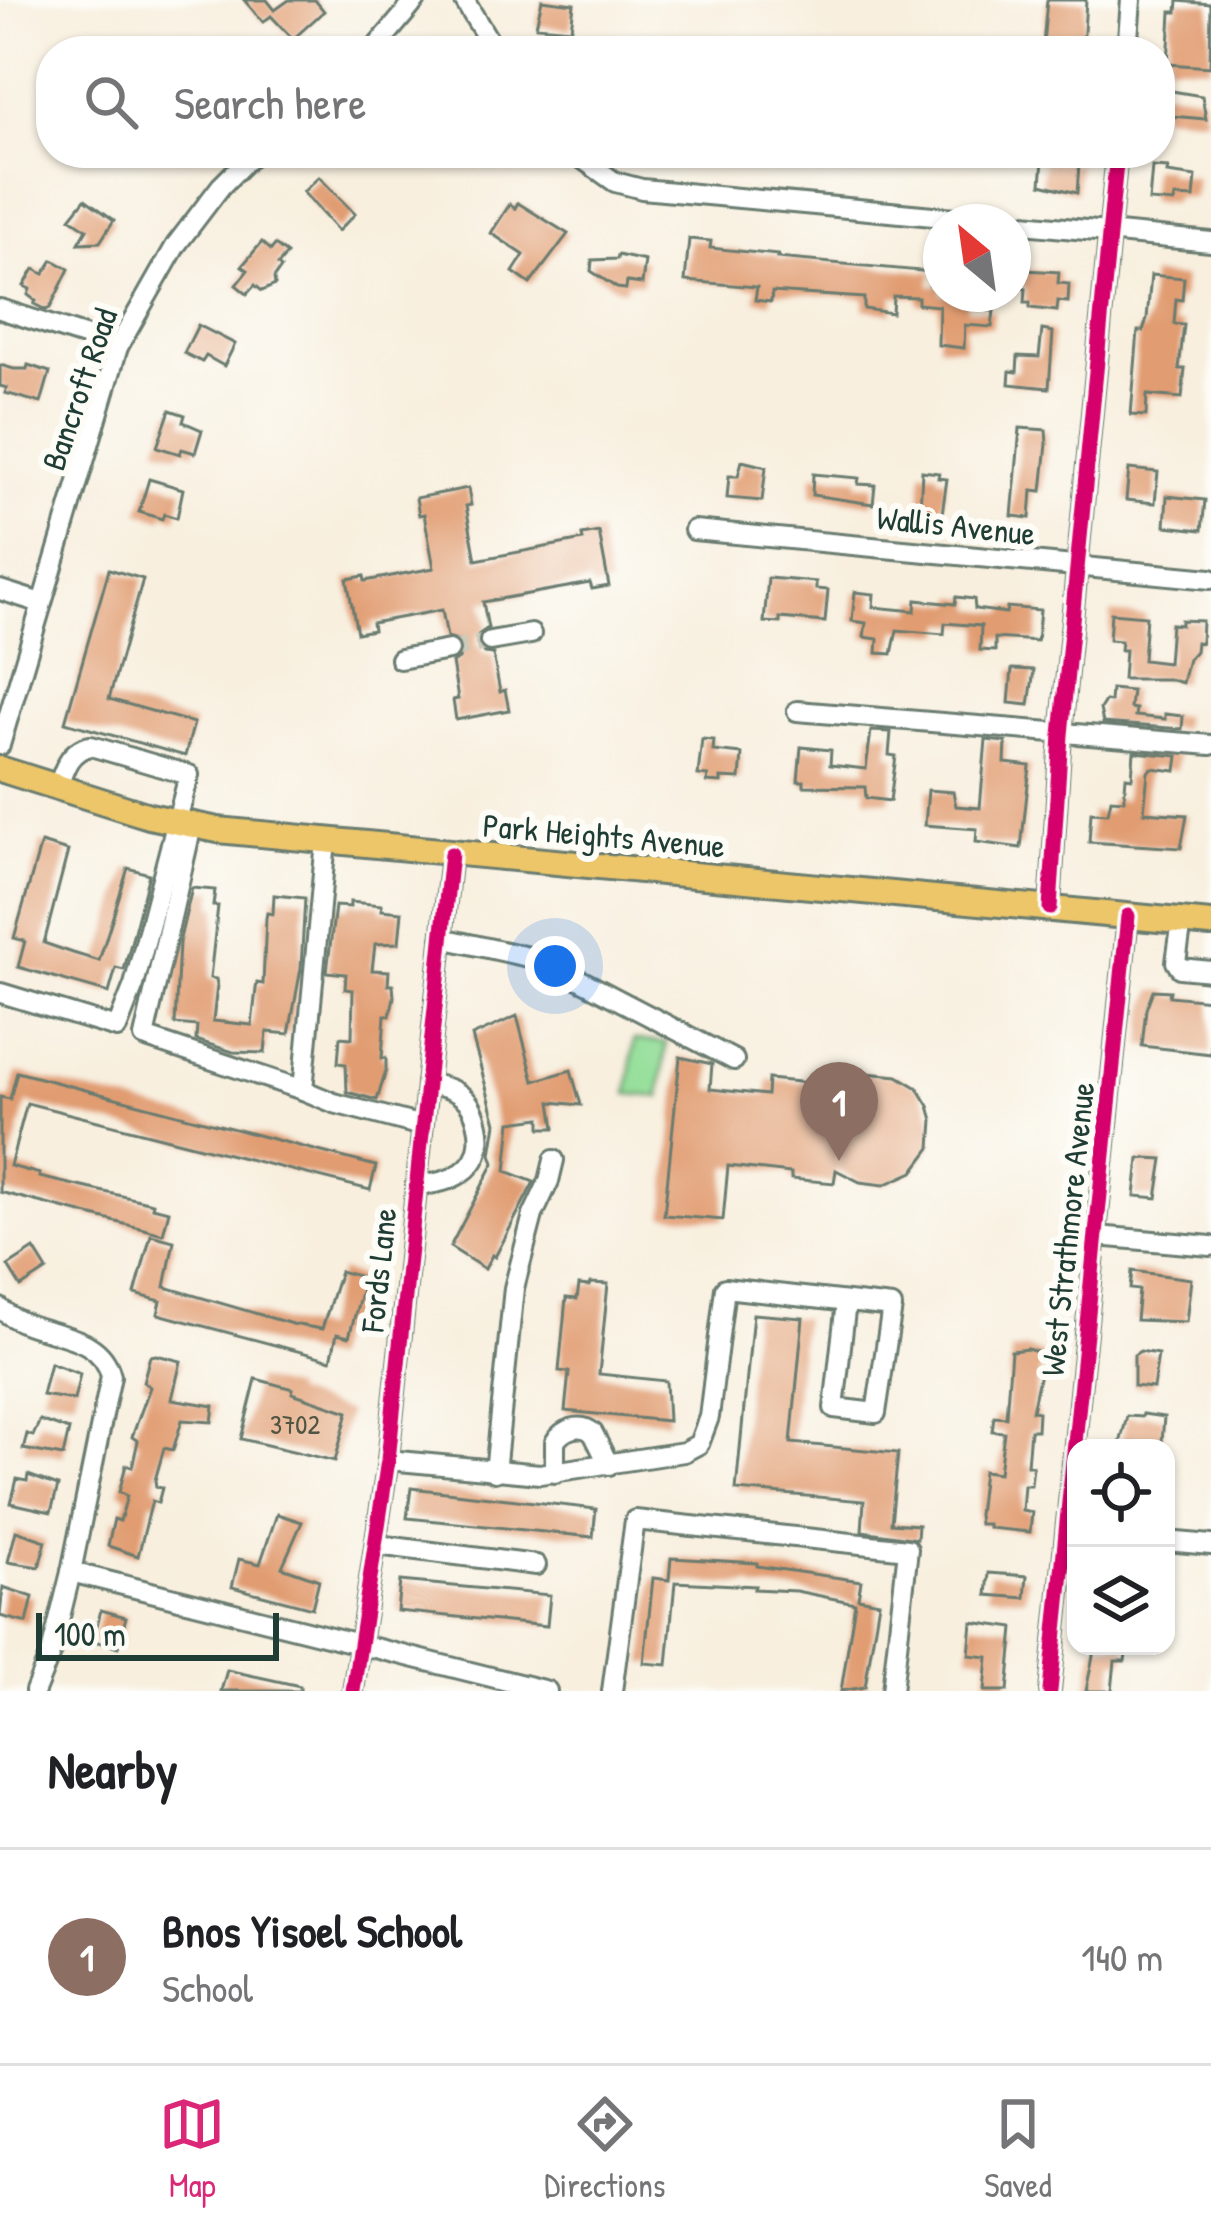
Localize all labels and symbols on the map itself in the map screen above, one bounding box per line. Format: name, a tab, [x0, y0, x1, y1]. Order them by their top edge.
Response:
north arrow	[923, 204, 1031, 312]
street label: Bancroft Road	[31, 302, 127, 476]
street label: Wallis Avenue	[875, 495, 1037, 555]
street label: Park Heights Avenue	[481, 803, 727, 868]
your location	[525, 936, 585, 996]
pin: 1	[800, 1062, 878, 1161]
street label: West Strathmore Avenue	[1030, 1080, 1104, 1378]
street label: Fords Lane	[349, 1206, 406, 1335]
house number: 3702	[270, 1406, 320, 1442]
scale bar	[36, 1607, 279, 1660]

